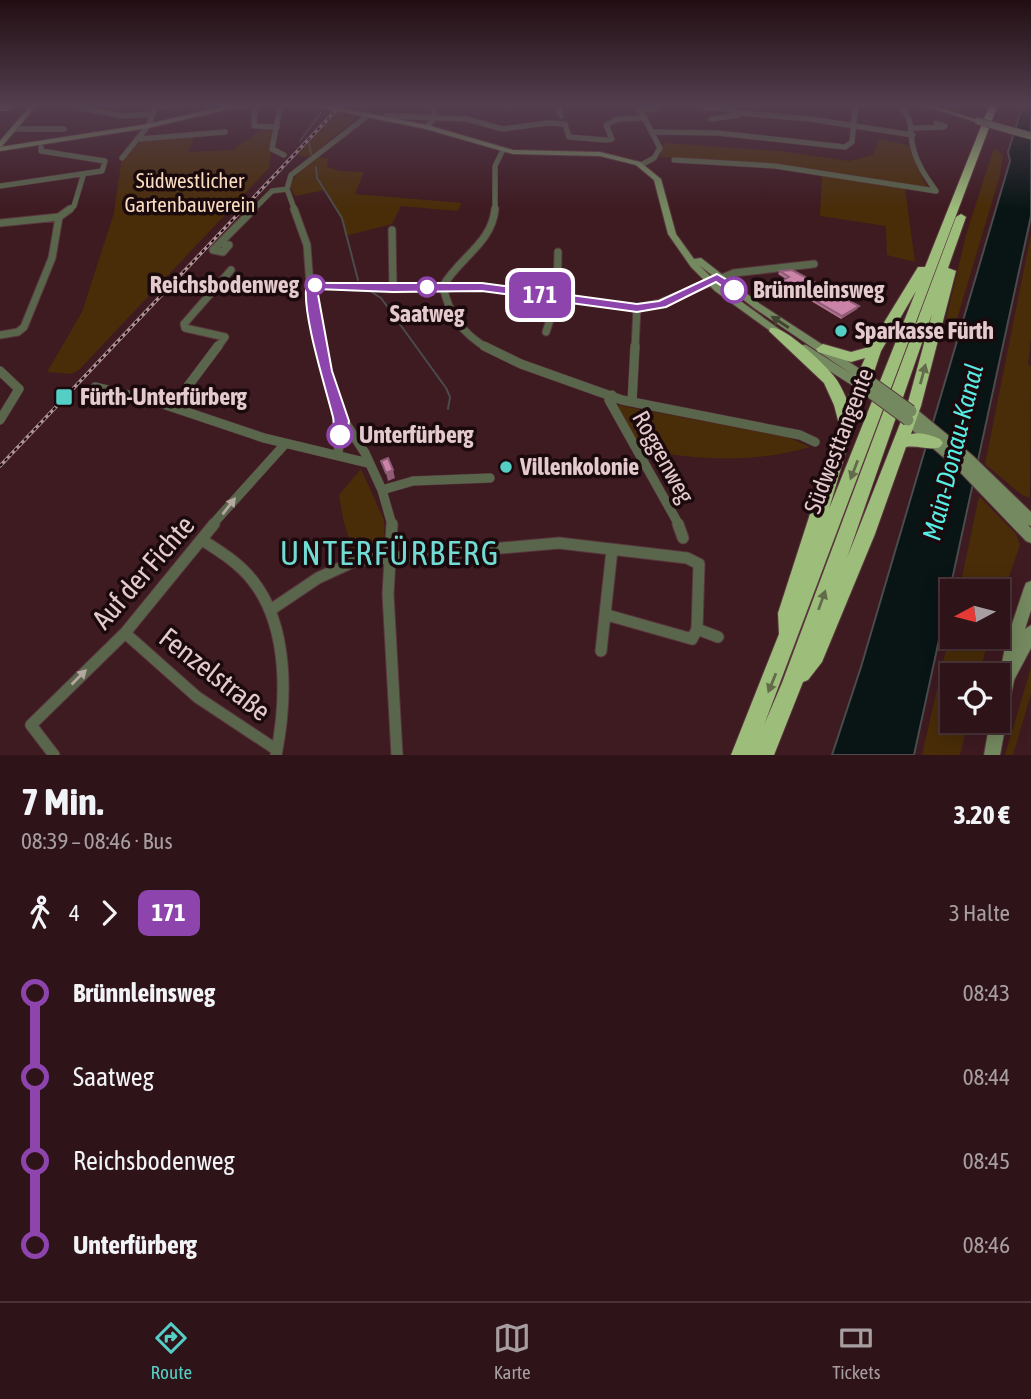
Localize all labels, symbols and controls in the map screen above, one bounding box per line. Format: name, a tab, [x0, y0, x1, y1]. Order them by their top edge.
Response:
park label: Südwestlicher Gartenbauverein	[124, 168, 256, 216]
place label: Reichsbodenweg	[150, 271, 300, 298]
line badge: 171	[500, 272, 580, 318]
marker: Reichsbodenweg	[305, 275, 325, 295]
place label: Brünnleinsweg	[753, 276, 885, 303]
marker: Saatweg	[417, 277, 437, 297]
marker: Brünnleinsweg	[721, 277, 747, 303]
text: 171	[523, 281, 557, 308]
place label: Saatweg	[390, 300, 465, 327]
one-way arrow	[771, 316, 790, 329]
place label: Sparkasse Fürth	[855, 317, 994, 344]
marker: Sparkasse Fürth	[833, 323, 849, 339]
water label: Main-Donau-Kanal	[917, 361, 989, 543]
one-way arrow	[919, 363, 929, 384]
street label: Südwesttangente	[799, 365, 879, 517]
place label: Fürth-Unterfürberg	[80, 383, 248, 410]
marker: Fürth-Unterfürberg	[54, 387, 74, 407]
street label: Roggenweg	[627, 406, 700, 508]
place label: Unterfürberg	[359, 421, 474, 448]
marker: Unterfürberg	[327, 422, 353, 448]
place label: Villenkolonie	[519, 453, 639, 480]
marker: Villenkolonie	[498, 459, 514, 475]
one-way arrow	[848, 460, 859, 481]
one-way arrow	[221, 497, 236, 515]
street label: Auf der Fichte	[85, 509, 201, 635]
district label: UNTERFÜRBERG	[280, 534, 500, 572]
north arrow	[940, 579, 1010, 649]
map controls	[940, 579, 1010, 733]
one-way arrow	[817, 589, 828, 610]
street label: Fenzelstraße	[153, 621, 277, 727]
button: locate	[940, 663, 1010, 733]
one-way arrow	[70, 669, 87, 685]
one-way arrow	[766, 672, 777, 693]
text: 7 Min.	[21, 780, 103, 823]
text: 3.20 €	[953, 800, 1010, 830]
text: 08:39 – 08:46 · Bus	[21, 828, 173, 854]
icon: walk	[21, 894, 59, 932]
icon: forward	[90, 894, 128, 932]
text: 171	[152, 899, 186, 926]
text: 4	[69, 900, 80, 926]
text: 3 Halte	[949, 900, 1010, 926]
text: Brünnleinsweg	[73, 978, 215, 1008]
text: 08:43	[963, 980, 1010, 1006]
text: Saatweg	[73, 1062, 154, 1092]
text: 08:44	[963, 1064, 1010, 1090]
text: Reichsbodenweg	[73, 1146, 235, 1176]
text: 08:45	[963, 1148, 1010, 1174]
text: Unterfürberg	[73, 1230, 197, 1260]
text: 08:46	[963, 1232, 1010, 1258]
tab: Route	[151, 1319, 192, 1383]
tab: Karte	[493, 1319, 531, 1383]
tab: Tickets	[832, 1319, 880, 1383]

